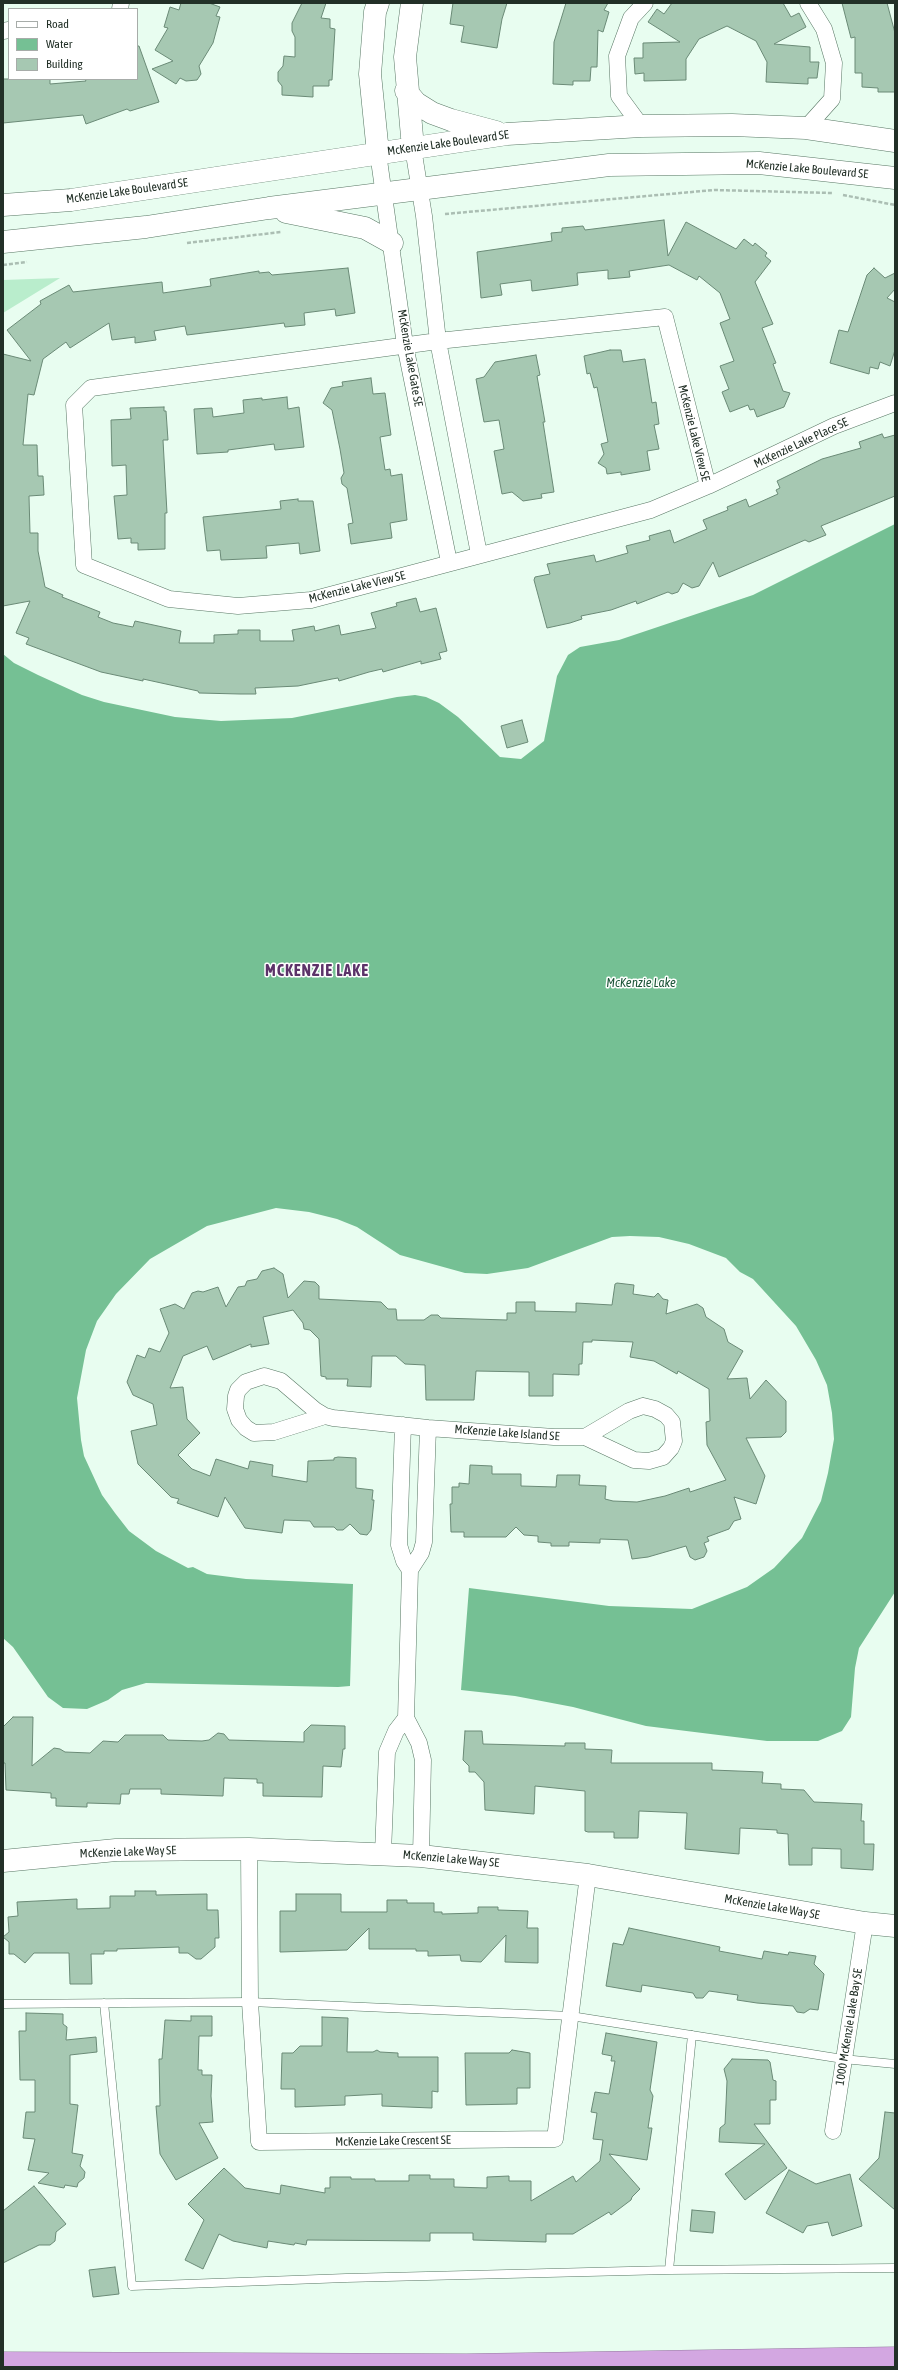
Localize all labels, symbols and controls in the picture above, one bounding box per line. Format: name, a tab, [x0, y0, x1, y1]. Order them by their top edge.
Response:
legend	[8, 8, 138, 80]
text: Road	[46, 17, 69, 31]
text: Water	[46, 37, 72, 51]
text: Building	[46, 57, 83, 71]
street label: McKenzie Lake Boulevard SE	[386, 127, 510, 159]
street label: McKenzie Lake Boulevard SE	[745, 156, 869, 182]
street label: McKenzie Lake Boulevard SE	[65, 175, 189, 207]
street label: McKenzie Lake Gate SE	[394, 308, 426, 408]
street label: McKenzie Lake View SE	[675, 383, 713, 483]
street label: McKenzie Lake Place SE	[752, 415, 850, 471]
street label: McKenzie Lake View SE	[307, 568, 407, 606]
district label: MCKENZIE LAKE	[265, 961, 369, 981]
water label: McKenzie Lake	[606, 975, 676, 991]
street label: McKenzie Lake Island SE	[454, 1422, 560, 1444]
street label: McKenzie Lake Way SE	[79, 1843, 177, 1861]
street label: McKenzie Lake Way SE	[402, 1848, 500, 1870]
street label: McKenzie Lake Way SE	[723, 1892, 821, 1922]
street label: 1000 McKenzie Lake Bay SE	[833, 1968, 865, 2086]
street label: McKenzie Lake Crescent SE	[335, 2133, 451, 2149]

